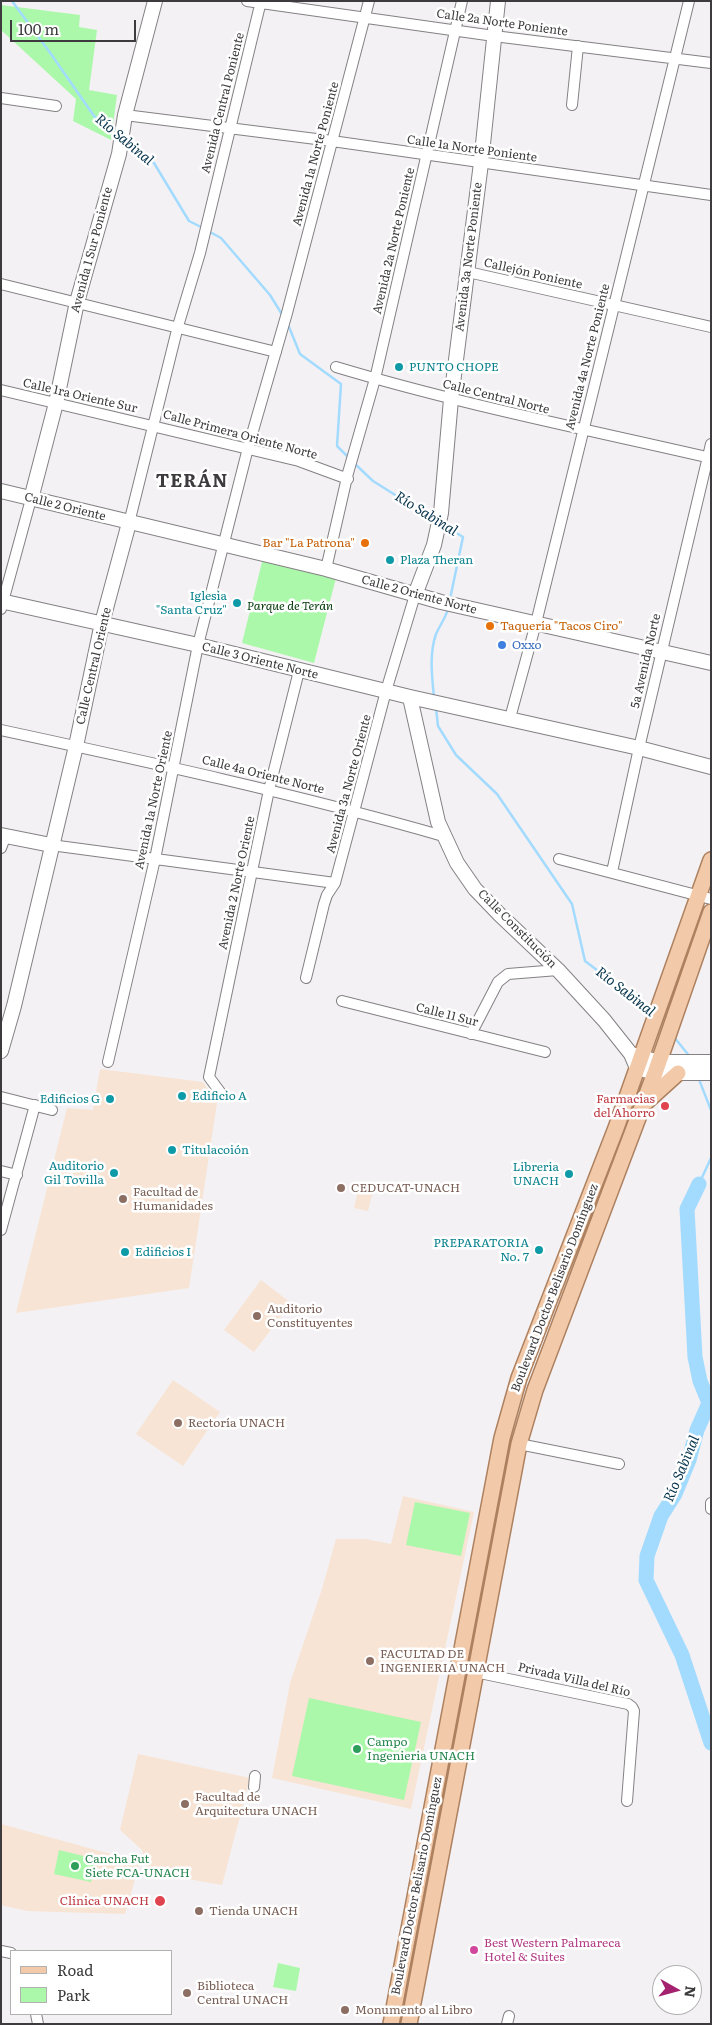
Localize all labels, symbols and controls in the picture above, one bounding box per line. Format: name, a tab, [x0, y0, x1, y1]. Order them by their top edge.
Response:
street label: Calle 2a Norte Poniente	[435, 7, 569, 39]
scale bar	[12, 10, 139, 42]
text: 100 m	[18, 17, 59, 40]
street label: Avenida Central Poniente	[198, 31, 248, 175]
street label: Avenida 1a Norte Poniente	[290, 80, 342, 228]
water label: Río Sabinal	[92, 111, 156, 169]
street label: Calle 1a Norte Poniente	[406, 133, 538, 165]
street label: Avenida 2a Norte Poniente	[370, 166, 418, 316]
street label: Avenida 3a Norte Poniente	[453, 181, 485, 333]
street label: Avenida 1 Sur Poniente	[68, 186, 116, 314]
street label: Callejón Poniente	[482, 256, 584, 292]
street label: Avenida 4a Norte Poniente	[563, 282, 613, 432]
place label: PUNTO CHOPE	[409, 360, 499, 374]
marker: PUNTO CHOPE	[393, 361, 405, 373]
street label: Calle 1ra Oriente Sur	[21, 376, 139, 416]
street label: Calle Central Norte	[441, 377, 551, 417]
street label: Calle Primera Oriente Norte	[161, 407, 319, 463]
district label: TERÁN	[155, 471, 229, 493]
water label: Río Sabinal	[392, 488, 460, 540]
street label: Calle 2 Oriente	[23, 490, 107, 524]
place label: Bar "La Patrona"	[263, 536, 355, 550]
marker: Bar "La Patrona"	[359, 537, 371, 549]
place label: Plaza Theran	[400, 553, 473, 567]
marker: Plaza Theran	[384, 554, 396, 566]
street label: Calle 2 Oriente Norte	[360, 573, 478, 617]
place label: Iglesia "Santa Cruz"	[156, 589, 227, 617]
marker: Iglesia "Santa Cruz"	[231, 597, 243, 609]
park label: Parque de Terán	[247, 599, 333, 613]
street label: Calle Central Oriente	[73, 606, 115, 726]
street label: 5a Avenida Norte	[628, 612, 664, 710]
place label: Taquería "Tacos Ciro"	[500, 619, 623, 633]
marker: Taquería "Tacos Ciro"	[484, 620, 496, 632]
place label: Oxxo	[512, 638, 542, 652]
marker: Oxxo	[496, 639, 508, 651]
street label: Calle 3 Oriente Norte	[200, 640, 320, 682]
street label: Avenida 3a Norte Oriente	[324, 713, 374, 855]
street label: Avenida 1a Norte Oriente	[132, 729, 176, 871]
street label: Calle 4a Oriente Norte	[200, 753, 326, 797]
street label: Avenida 2 Norte Oriente	[216, 815, 258, 951]
street label: Calle Constitución	[475, 887, 559, 971]
water label: Río Sabinal	[592, 964, 658, 1020]
street label: Calle 11 Sur	[414, 1000, 480, 1030]
place label: Edificio A	[192, 1089, 247, 1103]
marker: Edificio A	[176, 1090, 188, 1102]
place label: Edificios G	[40, 1092, 100, 1106]
place label: Farmacias del Ahorro	[593, 1092, 655, 1120]
marker: Edificios G	[104, 1093, 116, 1105]
marker: Farmacias del Ahorro	[659, 1100, 671, 1112]
place label: Titulacoión	[182, 1143, 249, 1157]
marker: Titulacoión	[166, 1144, 178, 1156]
place label: Auditorio Gil Tovilla	[44, 1159, 104, 1187]
place label: Libreria UNACH	[513, 1160, 559, 1188]
marker: Auditorio Gil Tovilla	[108, 1167, 120, 1179]
marker: Libreria UNACH	[563, 1168, 575, 1180]
place label: CEDUCAT-UNACH	[351, 1181, 460, 1195]
marker: CEDUCAT-UNACH	[335, 1182, 347, 1194]
street label: Boulevard Doctor Belisario Domínguez	[509, 1182, 601, 1394]
place label: Facultad de Humanidades	[133, 1185, 213, 1213]
marker: Facultad de Humanidades	[117, 1193, 129, 1205]
place label: PREPARATORIA No. 7	[434, 1236, 529, 1264]
marker: PREPARATORIA No. 7	[533, 1244, 545, 1256]
place label: Edificios I	[135, 1245, 191, 1259]
marker: Edificios I	[119, 1246, 131, 1258]
place label: Auditorio Constituyentes	[267, 1302, 352, 1330]
marker: Auditorio Constituyentes	[251, 1310, 263, 1322]
place label: Rectoría UNACH	[188, 1416, 285, 1430]
marker: Rectoría UNACH	[172, 1417, 184, 1429]
water label: Río Sabinal	[660, 1433, 704, 1505]
place label: FACULTAD DE INGENIERIA UNACH	[380, 1647, 505, 1675]
marker: FACULTAD DE INGENIERIA UNACH	[364, 1655, 376, 1667]
street label: Privada Villa del Río	[516, 1660, 632, 1700]
place label: Campo Ingenieria UNACH	[367, 1735, 475, 1763]
marker: Campo Ingenieria UNACH	[351, 1743, 363, 1755]
street label: Boulevard Doctor Belisario Domínguez	[389, 1776, 445, 1996]
place label: Facultad de Arquitectura UNACH	[195, 1790, 318, 1818]
marker: Facultad de Arquitectura UNACH	[179, 1798, 191, 1810]
place label: Cancha Fut Siete FCA-UNACH	[85, 1852, 190, 1880]
marker: Cancha Fut Siete FCA-UNACH	[69, 1860, 81, 1872]
place label: Clínica UNACH	[60, 1894, 149, 1908]
marker: Clínica UNACH	[153, 1894, 167, 1908]
place label: Tienda UNACH	[209, 1904, 298, 1918]
marker: Tienda UNACH	[193, 1905, 205, 1917]
place label: Best Western Palmareca Hotel & Suites	[484, 1936, 621, 1964]
marker: Best Western Palmareca Hotel & Suites	[468, 1944, 480, 1956]
legend	[10, 1950, 172, 2015]
text: Road	[57, 1958, 93, 1981]
north arrow	[652, 1965, 702, 2015]
place label: Biblioteca Central UNACH	[197, 1979, 288, 2007]
text: Park	[57, 1983, 90, 2006]
text: N	[680, 1985, 702, 1999]
marker: Biblioteca Central UNACH	[181, 1987, 193, 1999]
place label: Monumento al Libro	[355, 2003, 472, 2017]
marker: Monumento al Libro	[339, 2004, 351, 2016]

